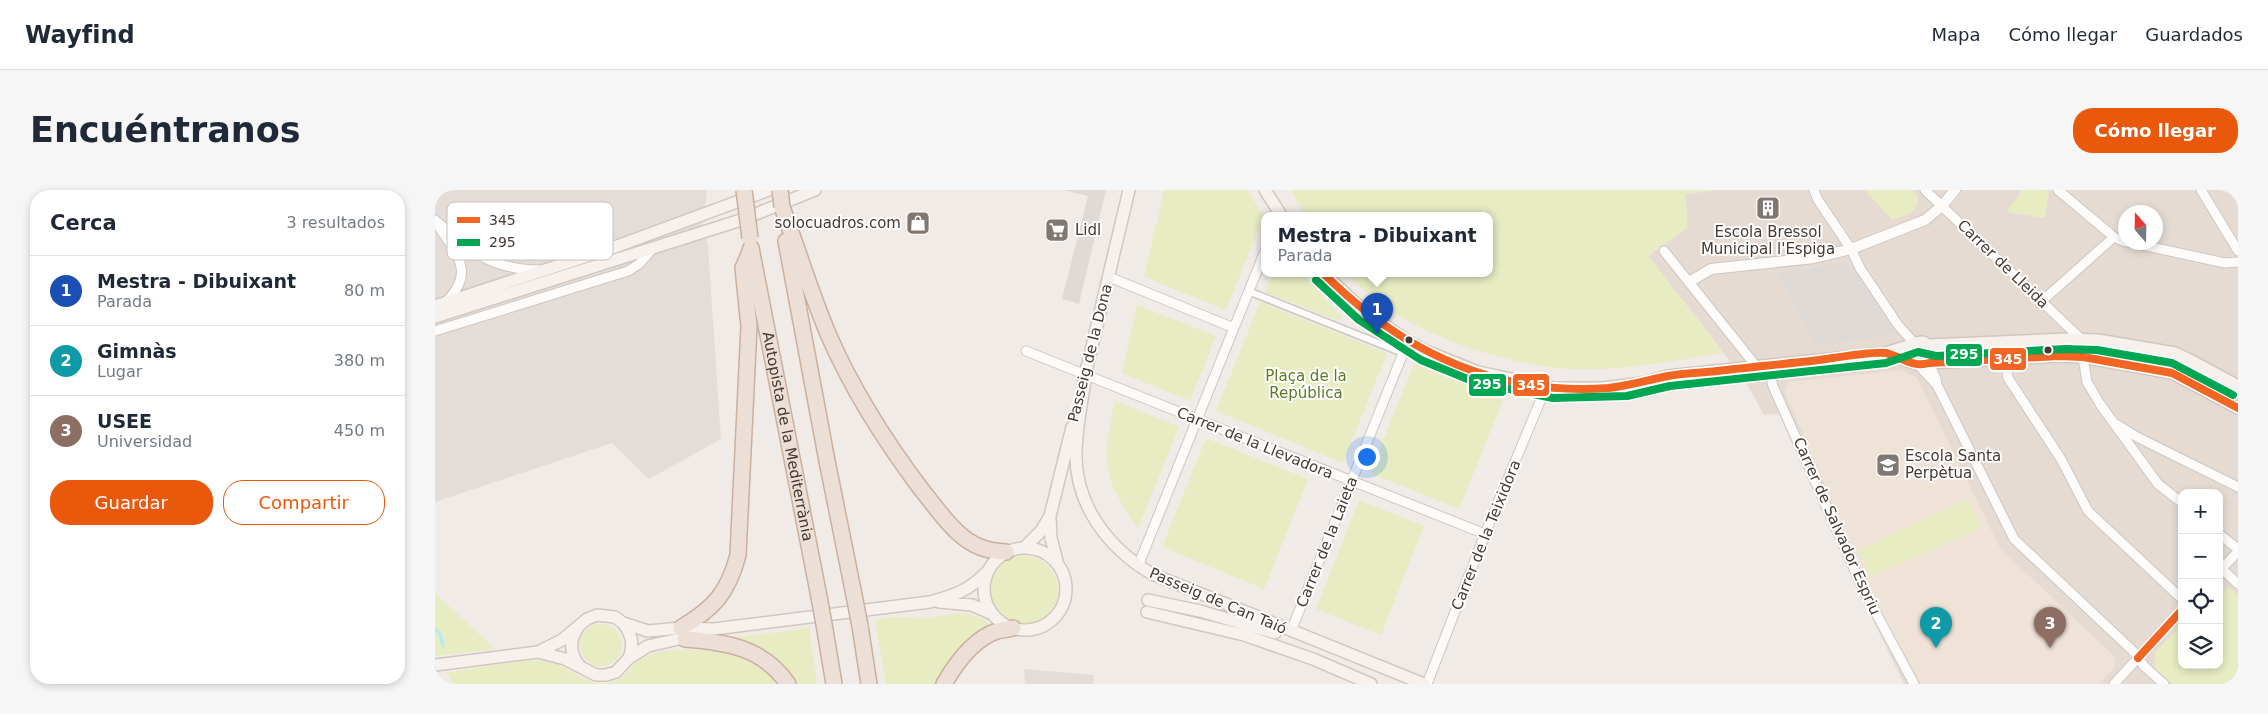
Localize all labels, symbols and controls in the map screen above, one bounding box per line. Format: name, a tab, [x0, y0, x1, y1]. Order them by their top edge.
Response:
text: Wayfind	[25, 21, 135, 49]
text: Mapa	[1931, 24, 1980, 45]
text: Cómo llegar	[2008, 24, 2117, 45]
text: Guardados	[2145, 24, 2243, 45]
button: Cómo llegar	[2073, 108, 2238, 153]
text: Encuéntranos	[30, 110, 301, 150]
building icon: Escola Bressol Municipal l'Espiga	[1755, 195, 1781, 221]
legend	[447, 202, 613, 260]
north arrow	[2118, 205, 2163, 250]
shop icon: solocuadros.com	[905, 210, 931, 236]
text: Cerca	[50, 211, 117, 235]
text: 345	[489, 212, 516, 228]
popup	[1261, 212, 1493, 277]
text: 3 resultados	[286, 213, 385, 232]
place label: solocuadros.com	[775, 214, 901, 232]
street label: Carrer de Lleida	[1954, 216, 2052, 312]
supermarket icon: Lidl	[1044, 217, 1070, 243]
place label: Lidl	[1075, 221, 1101, 239]
place label: Escola Bressol Municipal l'Espiga	[1701, 223, 1835, 258]
text: Mestra - Dibuixant	[1277, 224, 1477, 246]
text: 295	[489, 234, 516, 250]
text: Parada	[1277, 246, 1333, 265]
text: Mestra - Dibuixant	[97, 270, 296, 292]
text: 1	[60, 281, 72, 300]
text: 80 m	[344, 281, 385, 300]
street label: Passeig de la Dona	[1064, 282, 1116, 424]
text: Parada	[97, 292, 152, 311]
pin: 1	[1361, 293, 1393, 334]
street label: Autopista de la Mediterrània	[759, 330, 817, 543]
unlabelled marker	[1404, 335, 1414, 345]
text: Gimnàs	[97, 340, 177, 362]
line badge: 295	[1945, 343, 1983, 367]
unlabelled marker	[2043, 345, 2053, 355]
text: 295	[1949, 346, 1979, 362]
line badge: 345	[1989, 347, 2027, 371]
text: 2	[60, 351, 72, 370]
text: 380 m	[334, 351, 385, 370]
text: 345	[1993, 351, 2023, 367]
text: Lugar	[97, 362, 142, 381]
park label: Plaça de la República	[1265, 367, 1347, 402]
line badge: 295	[1468, 373, 1507, 397]
line badge: 345	[1512, 373, 1550, 397]
text: 295	[1472, 376, 1502, 392]
text: 345	[1516, 377, 1546, 393]
street label: Carrer de la Llevadora	[1174, 403, 1336, 483]
text: USEE	[97, 410, 152, 432]
text: 3	[60, 421, 72, 440]
text: 450 m	[334, 421, 385, 440]
text: Universidad	[97, 432, 192, 451]
street label: Carrer de Salvador Espriu	[1790, 434, 1884, 618]
your location	[1354, 444, 1380, 470]
place label: Escola Santa Perpètua	[1905, 447, 2001, 482]
school or university icon: Escola Santa Perpètua	[1875, 452, 1901, 478]
street label: Carrer de la Teixidora	[1448, 457, 1524, 613]
street label: Carrer de la Laieta	[1293, 474, 1361, 610]
button: Guardar	[50, 480, 213, 525]
button: Compartir	[223, 480, 385, 525]
map controls	[2178, 489, 2223, 669]
button: +	[2178, 489, 2223, 534]
button: −	[2178, 534, 2223, 579]
street label: Passeig de Can Taió	[1147, 564, 1289, 638]
button: locate	[2178, 579, 2223, 624]
pin: 2	[1920, 607, 1952, 648]
pin: 3	[2034, 607, 2066, 648]
button: layers	[2178, 624, 2223, 669]

